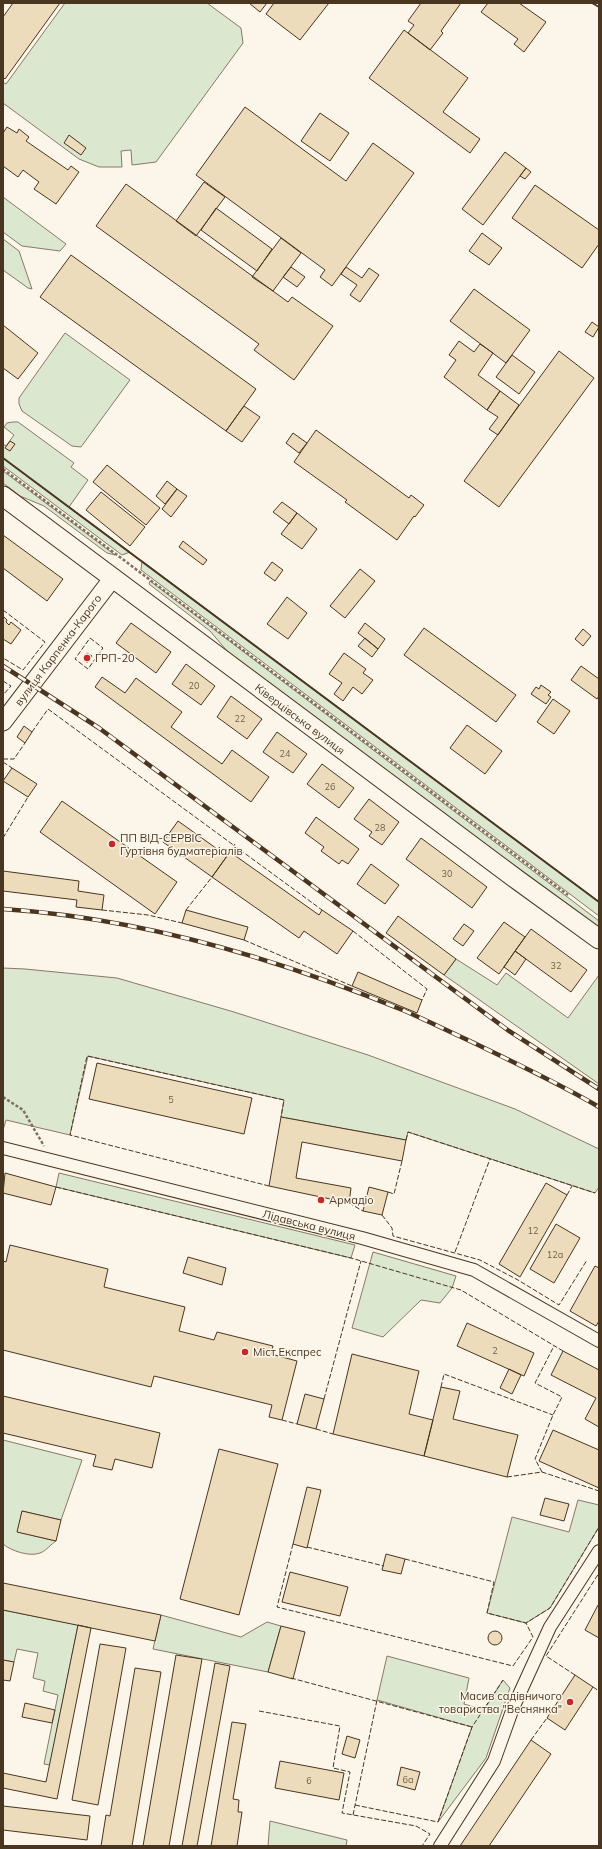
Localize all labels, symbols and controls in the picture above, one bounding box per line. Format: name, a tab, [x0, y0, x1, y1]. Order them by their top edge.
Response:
street label: вулиця Карпенка-Карого	[12, 592, 104, 708]
place label: ГРП-20	[95, 651, 135, 665]
marker: ГРП-20	[82, 653, 92, 663]
house number: 20	[189, 680, 199, 691]
street label: Ківерцівська вулиця	[252, 681, 348, 757]
house number: 22	[235, 713, 245, 724]
house number: 24	[280, 748, 291, 759]
house number: 26	[325, 781, 335, 792]
house number: 28	[375, 822, 385, 833]
place label: ПП ВІД-СЕРВІС Гуртівня будматеріалів	[120, 831, 243, 858]
marker: ПП ВІД-СЕРВІС Гуртівня будматеріалів	[107, 839, 117, 849]
house number: 30	[442, 868, 452, 879]
house number: 32	[551, 960, 561, 971]
house number: 5	[168, 1094, 174, 1105]
place label: Армадіо	[329, 1193, 374, 1207]
marker: Армадіо	[316, 1195, 326, 1205]
street label: Лідавська вулиця	[261, 1207, 357, 1243]
house number: 12	[528, 1225, 538, 1236]
house number: 12а	[547, 1249, 563, 1260]
place label: Міст Експрес	[253, 1345, 322, 1359]
house number: 2	[492, 1345, 498, 1356]
marker: Міст Експрес	[240, 1347, 250, 1357]
place label: Масив садівничого товариства "Веснянка"	[439, 1689, 562, 1716]
marker: Масив садівничого товариства "Веснянка"	[565, 1697, 575, 1707]
house number: 6а	[403, 1774, 413, 1785]
house number: 6	[306, 1775, 312, 1786]

